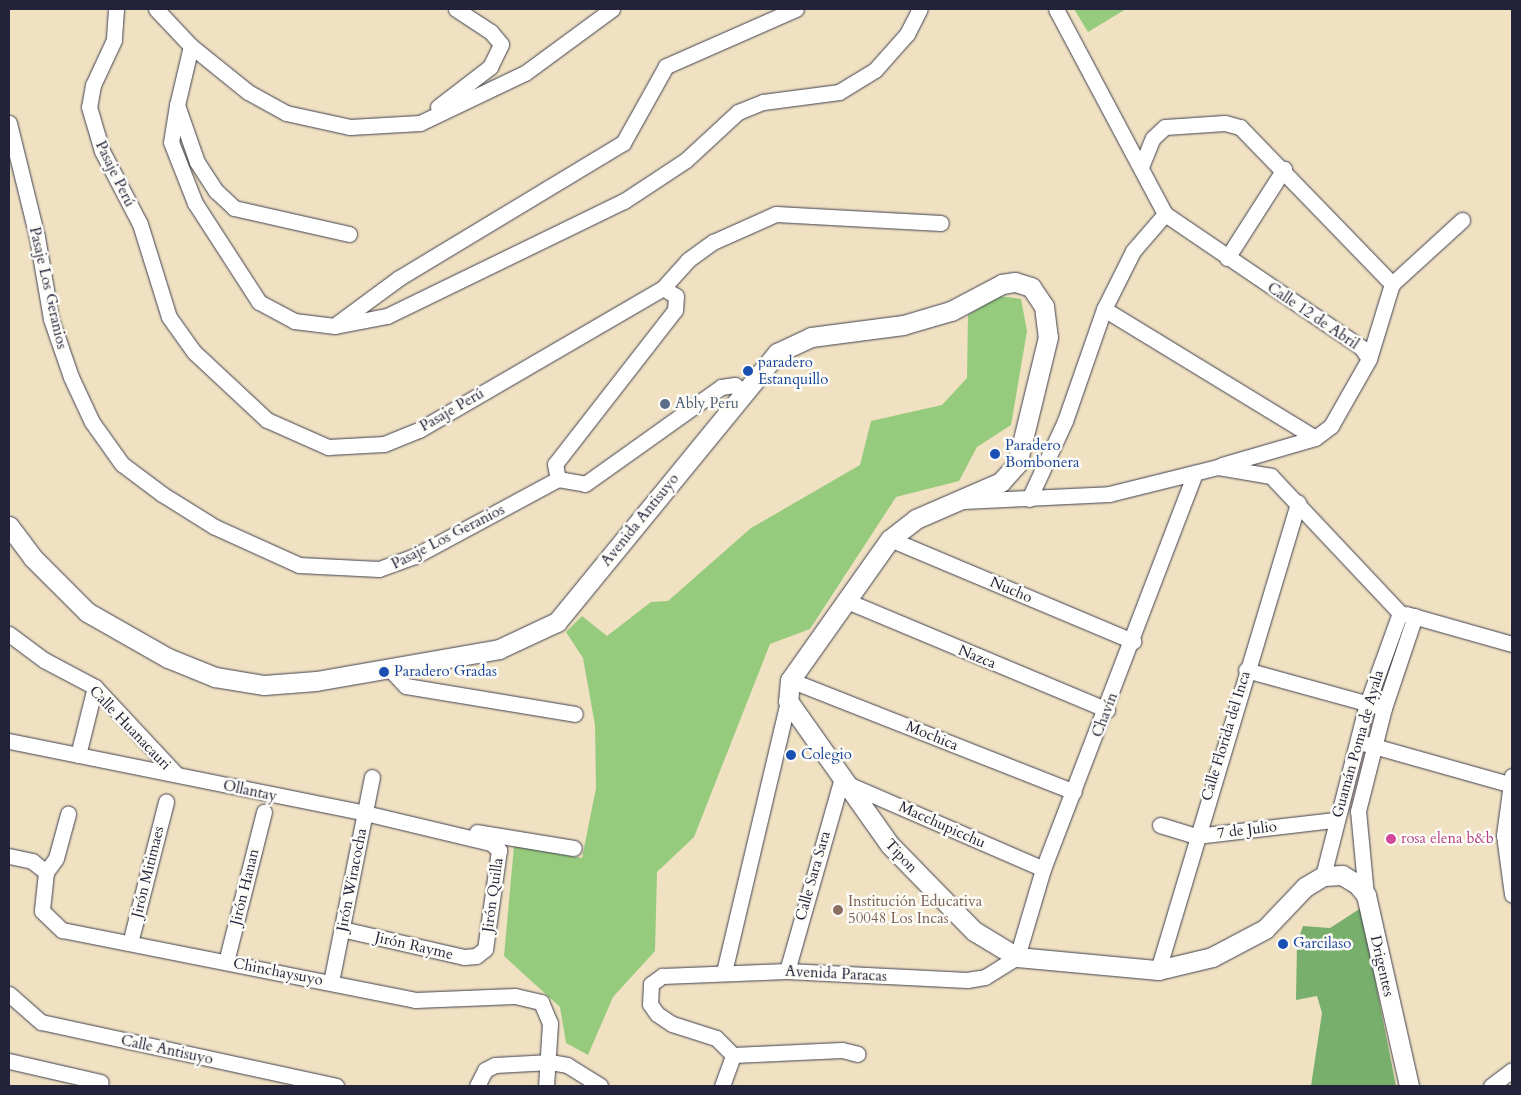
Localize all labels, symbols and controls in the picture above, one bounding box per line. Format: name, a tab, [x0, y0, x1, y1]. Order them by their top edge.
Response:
street label: Pasaje Perú	[91, 138, 139, 210]
street label: Pasaje Los Geranios	[25, 225, 71, 351]
street label: Calle 12 de Abril	[1264, 279, 1362, 353]
place label: paradero Estanquillo	[758, 353, 828, 388]
marker: paradero Estanquillo	[742, 365, 754, 377]
street label: Pasaje Perú	[417, 384, 487, 436]
place label: Ably Peru	[675, 395, 739, 413]
marker: Ably Peru	[659, 398, 671, 410]
place label: Paradero Bombonera	[1005, 436, 1079, 471]
marker: Paradero Bombonera	[989, 448, 1001, 460]
street label: Avenida Antisuyo	[597, 470, 683, 570]
street label: Pasaje Los Geranios	[388, 501, 508, 573]
street label: Nucho	[987, 573, 1035, 607]
street label: Nazca	[955, 641, 999, 673]
place label: Paradero Gradas	[394, 663, 497, 681]
marker: Paradero Gradas	[378, 666, 390, 678]
street label: Guamán Poma de Ayala	[1328, 668, 1388, 820]
street label: Calle Florida del Inca	[1198, 669, 1254, 803]
street label: Calle Huanacauri	[85, 682, 175, 774]
street label: Chavín	[1088, 690, 1122, 740]
street label: Mochica	[903, 717, 961, 755]
place label: Colegio	[801, 746, 852, 764]
marker: Colegio	[785, 749, 797, 761]
street label: Ollantay	[221, 777, 279, 805]
street label: Macchupicchu	[896, 798, 988, 852]
street label: 7 de Julio	[1216, 817, 1278, 843]
street label: Jirón Mitimaes	[128, 824, 168, 920]
street label: Jirón Wiracocha	[333, 827, 371, 933]
street label: Calle Sara Sara	[792, 829, 834, 923]
place label: rosa elena b&b	[1401, 830, 1494, 848]
marker: rosa elena b&b	[1385, 833, 1397, 845]
street label: Tipon	[881, 835, 921, 877]
street label: Jirón Hanan	[227, 847, 263, 927]
street label: Jirón Quilla	[479, 857, 507, 933]
place label: Institución Educativa 50048 Los Incas	[848, 892, 982, 927]
marker: Institución Educativa 50048 Los Incas	[832, 904, 844, 916]
street label: Jirón Rayme	[373, 928, 455, 964]
street label: Drigentes	[1366, 934, 1398, 998]
place label: Garcilaso	[1293, 935, 1351, 953]
marker: Garcilaso	[1277, 938, 1289, 950]
street label: Chinchaysuyo	[232, 954, 324, 990]
street label: Avenida Paracas	[785, 962, 887, 986]
street label: Calle Antisuyo	[119, 1031, 215, 1069]

